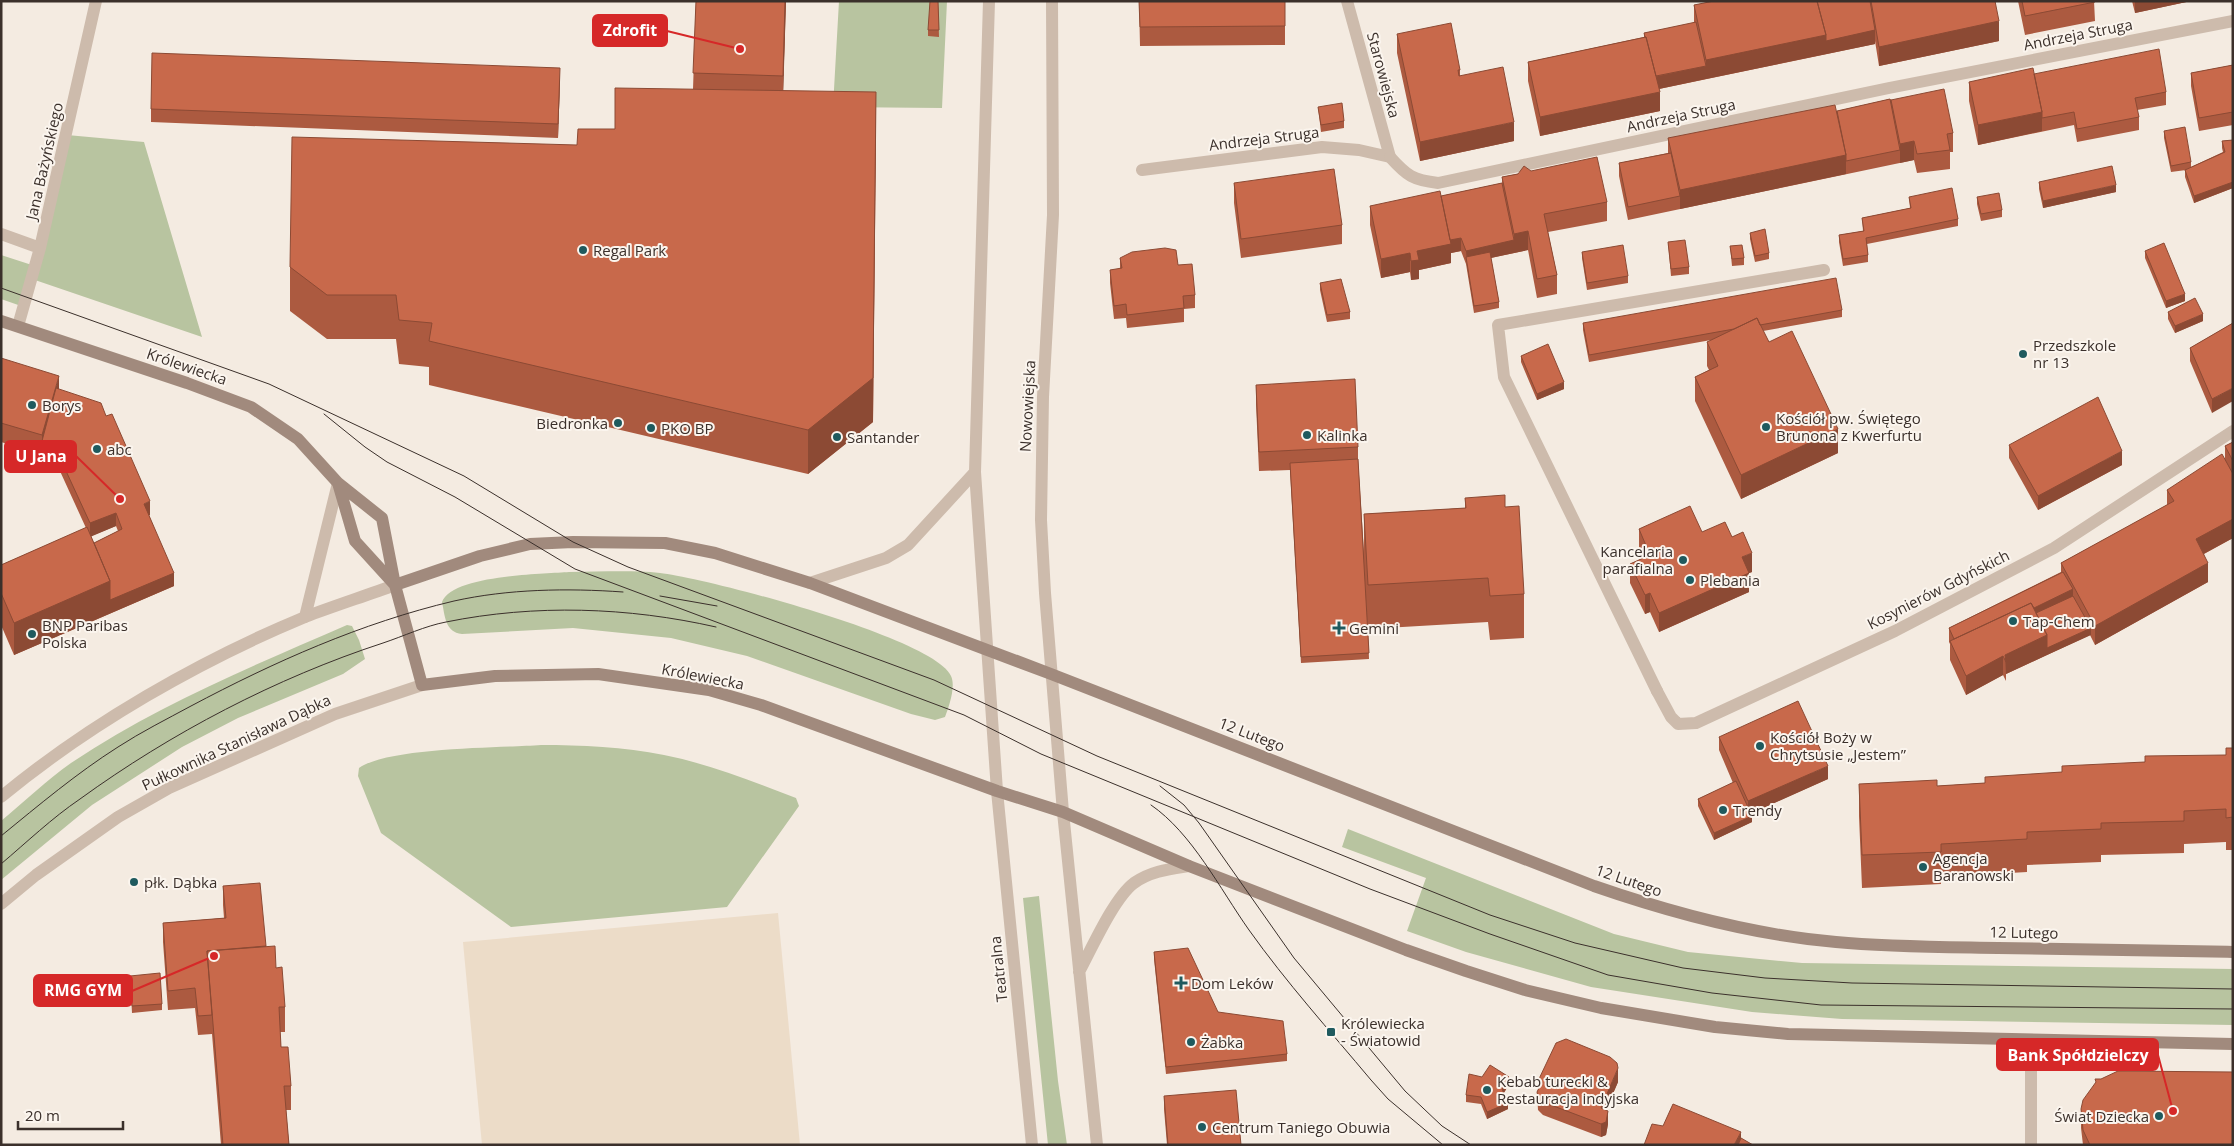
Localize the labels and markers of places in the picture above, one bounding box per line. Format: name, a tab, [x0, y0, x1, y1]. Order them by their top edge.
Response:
callout: Zdrofit	[593, 15, 667, 46]
place label: Regal Park	[593, 240, 666, 260]
marker: Regal Park	[577, 244, 589, 256]
place label: Przedszkole nr 13	[2033, 335, 2116, 372]
marker: Przedszkole nr 13	[2017, 348, 2029, 360]
place label: Borys	[42, 395, 82, 415]
marker: Borys	[26, 399, 38, 411]
place label: Kościół pw. Świętego Brunona z Kwerfurtu	[1776, 408, 1922, 445]
place label: Biedronka	[536, 413, 608, 433]
marker: Biedronka	[612, 417, 624, 429]
place label: PKO BP	[661, 418, 714, 438]
marker: Kościół pw. Świętego Brunona z Kwerfurtu	[1760, 421, 1772, 433]
marker: PKO BP	[645, 422, 657, 434]
place label: Kalinka	[1317, 425, 1368, 445]
place label: Santander	[847, 427, 919, 447]
marker: Kalinka	[1301, 429, 1313, 441]
marker: Santander	[831, 431, 843, 443]
place label: abc	[107, 439, 132, 459]
callout: U Jana	[5, 441, 76, 472]
marker: abc	[91, 443, 103, 455]
place label: Kancelaria parafialna	[1600, 541, 1673, 578]
marker: Kancelaria parafialna	[1677, 554, 1689, 566]
place label: Plebania	[1700, 570, 1760, 590]
marker: Plebania	[1684, 574, 1696, 586]
place label: Tap-Chem	[2023, 611, 2095, 631]
place label: BNP Paribas Polska	[42, 615, 128, 652]
marker: Tap-Chem	[2007, 615, 2019, 627]
place label: Gemini	[1349, 618, 1399, 638]
marker: Gemini	[1333, 622, 1345, 634]
marker: BNP Paribas Polska	[26, 628, 38, 640]
place label: Kościół Boży w Chrytsusie „Jestem”	[1770, 727, 1907, 764]
marker: Kościół Boży w Chrytsusie „Jestem”	[1754, 740, 1766, 752]
place label: Trendy	[1733, 800, 1782, 820]
marker: Trendy	[1717, 804, 1729, 816]
place label: Agencja Baranowski	[1933, 848, 2014, 885]
marker: Agencja Baranowski	[1917, 861, 1929, 873]
place label: płk. Dąbka	[144, 872, 217, 892]
marker: płk. Dąbka	[128, 876, 140, 888]
place label: Dom Leków	[1191, 973, 1274, 993]
callout: RMG GYM	[34, 975, 132, 1006]
marker: Dom Leków	[1175, 977, 1187, 989]
place label: Królewiecka - Światowid	[1341, 1013, 1425, 1050]
marker: Królewiecka - Światowid	[1325, 1026, 1337, 1038]
place label: Żabka	[1201, 1032, 1243, 1052]
marker: Żabka	[1185, 1036, 1197, 1048]
callout: Bank Spółdzielczy	[1997, 1039, 2158, 1070]
place label: Kebab turecki & Restauracja indyjska	[1497, 1071, 1639, 1108]
marker: Kebab turecki & Restauracja indyjska	[1481, 1084, 1493, 1096]
place label: Świat Dziecka	[2054, 1106, 2149, 1126]
marker: Świat Dziecka	[2153, 1110, 2165, 1122]
place label: Centrum Taniego Obuwia	[1212, 1117, 1390, 1137]
marker: Centrum Taniego Obuwia	[1196, 1121, 1208, 1133]

